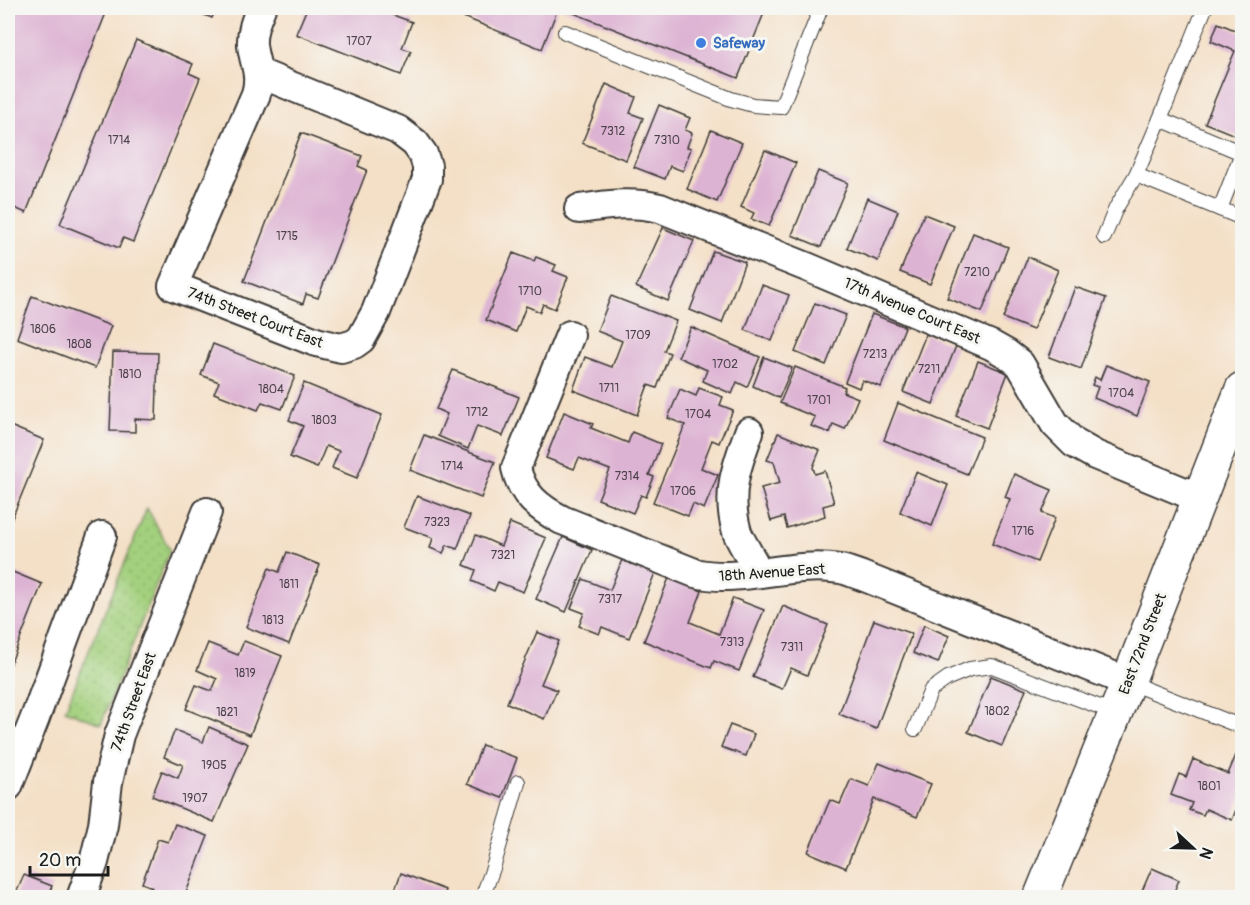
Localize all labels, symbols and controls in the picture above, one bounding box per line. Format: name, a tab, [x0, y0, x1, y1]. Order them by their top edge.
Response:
house number: 1707	[346, 34, 372, 49]
place label: Safeway	[713, 34, 765, 53]
marker: Safeway	[694, 36, 708, 50]
house number: 7312	[601, 124, 626, 139]
house number: 1714	[108, 133, 130, 148]
house number: 7310	[654, 133, 680, 148]
house number: 1715	[276, 229, 298, 244]
house number: 7210	[964, 265, 990, 280]
street label: 17th Avenue Court East	[841, 274, 984, 349]
street label: 74th Street Court East	[184, 283, 326, 353]
house number: 1710	[518, 284, 542, 299]
house number: 1806	[30, 322, 56, 337]
house number: 1709	[625, 328, 651, 343]
house number: 1808	[67, 337, 91, 352]
house number: 7213	[863, 347, 888, 362]
house number: 1702	[712, 357, 738, 372]
house number: 7211	[918, 362, 940, 377]
house number: 1810	[118, 367, 142, 382]
house number: 1711	[599, 381, 619, 396]
house number: 1804	[258, 382, 284, 397]
house number: 1704	[1108, 386, 1134, 401]
house number: 1701	[807, 393, 831, 408]
house number: 1712	[466, 405, 489, 420]
house number: 1704	[685, 407, 711, 422]
house number: 1803	[311, 413, 337, 428]
house number: 1714	[441, 459, 463, 474]
house number: 7314	[615, 469, 639, 484]
house number: 1706	[670, 484, 696, 499]
house number: 7323	[424, 515, 450, 530]
house number: 1716	[1012, 524, 1034, 539]
house number: 7321	[491, 548, 515, 563]
street label: 18th Avenue East	[718, 560, 827, 586]
house number: 1811	[279, 577, 299, 592]
street label: East 72nd Street	[1115, 590, 1171, 697]
house number: 7317	[598, 592, 623, 607]
house number: 1813	[262, 613, 284, 628]
house number: 7313	[720, 635, 745, 650]
house number: 7311	[781, 640, 803, 655]
street label: 74th Street East	[107, 649, 161, 754]
house number: 1819	[234, 666, 256, 681]
house number: 1802	[984, 704, 1010, 719]
house number: 1821	[216, 705, 238, 720]
house number: 1905	[201, 758, 227, 773]
house number: 1801	[1197, 779, 1221, 794]
house number: 1907	[182, 791, 208, 806]
north arrow	[1163, 818, 1223, 878]
scale bar	[30, 839, 108, 877]
text: N	[1195, 844, 1217, 862]
text: 20 m	[39, 849, 81, 872]

